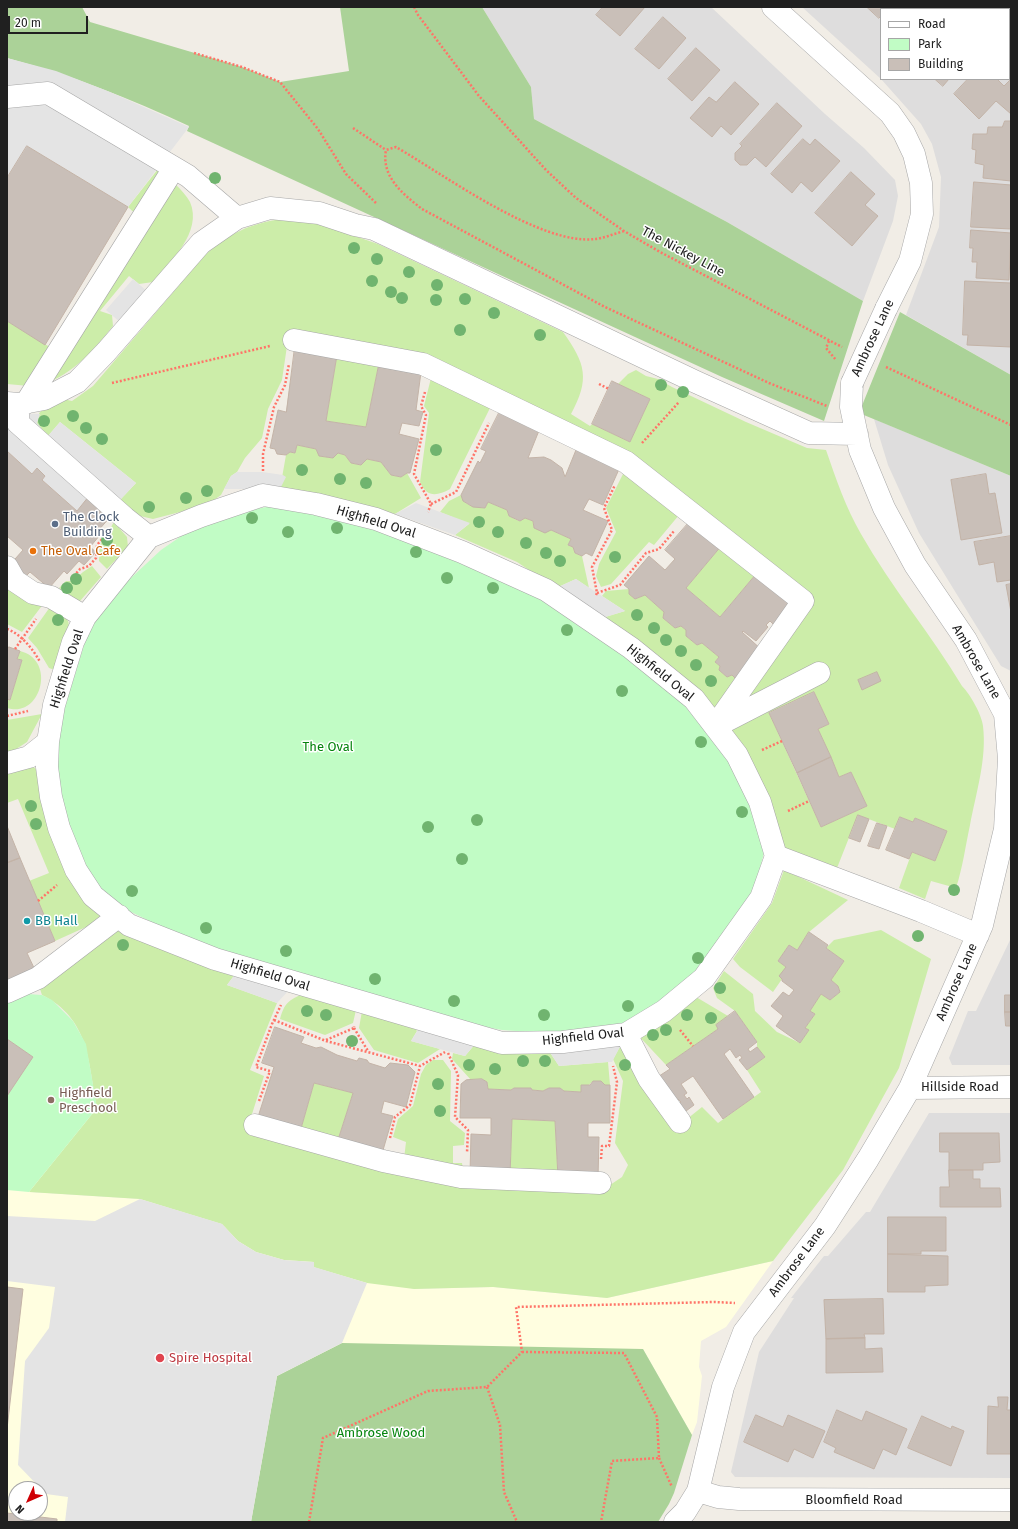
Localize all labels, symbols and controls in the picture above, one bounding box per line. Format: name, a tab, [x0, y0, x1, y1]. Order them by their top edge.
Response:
scale bar	[10, 8, 90, 34]
legend	[880, 8, 1010, 80]
text: 20 m	[15, 16, 41, 30]
text: Road	[918, 17, 946, 31]
text: Park	[918, 37, 942, 51]
text: Building	[918, 57, 963, 71]
street label: The Nickey Line	[639, 224, 727, 280]
street label: Ambrose Lane	[848, 297, 898, 379]
street label: Highfield Oval	[334, 503, 418, 541]
place label: The Clock Building	[63, 509, 119, 540]
marker: The Clock Building	[50, 519, 60, 529]
place label: The Oval Cafe	[41, 543, 121, 559]
marker: The Oval Cafe	[28, 546, 38, 556]
street label: Ambrose Lane	[948, 622, 1004, 702]
street label: Highfield Oval	[47, 627, 87, 711]
street label: Highfield Oval	[623, 641, 697, 705]
park label: The Oval	[303, 739, 353, 755]
place label: BB Hall	[35, 913, 78, 929]
marker: BB Hall	[22, 916, 32, 926]
street label: Ambrose Lane	[933, 941, 981, 1023]
street label: Highfield Oval	[228, 956, 312, 994]
street label: Highfield Oval	[541, 1025, 625, 1049]
street label: Hillside Road	[921, 1079, 999, 1095]
place label: Highfield Preschool	[59, 1085, 117, 1116]
marker: Highfield Preschool	[46, 1095, 56, 1105]
street label: Ambrose Lane	[766, 1224, 828, 1300]
place label: Spire Hospital	[169, 1350, 252, 1366]
marker: Spire Hospital	[154, 1352, 166, 1364]
park label: Ambrose Wood	[337, 1425, 425, 1441]
north arrow	[8, 1481, 48, 1521]
street label: Bloomfield Road	[805, 1492, 903, 1508]
text: N	[13, 1502, 27, 1516]

